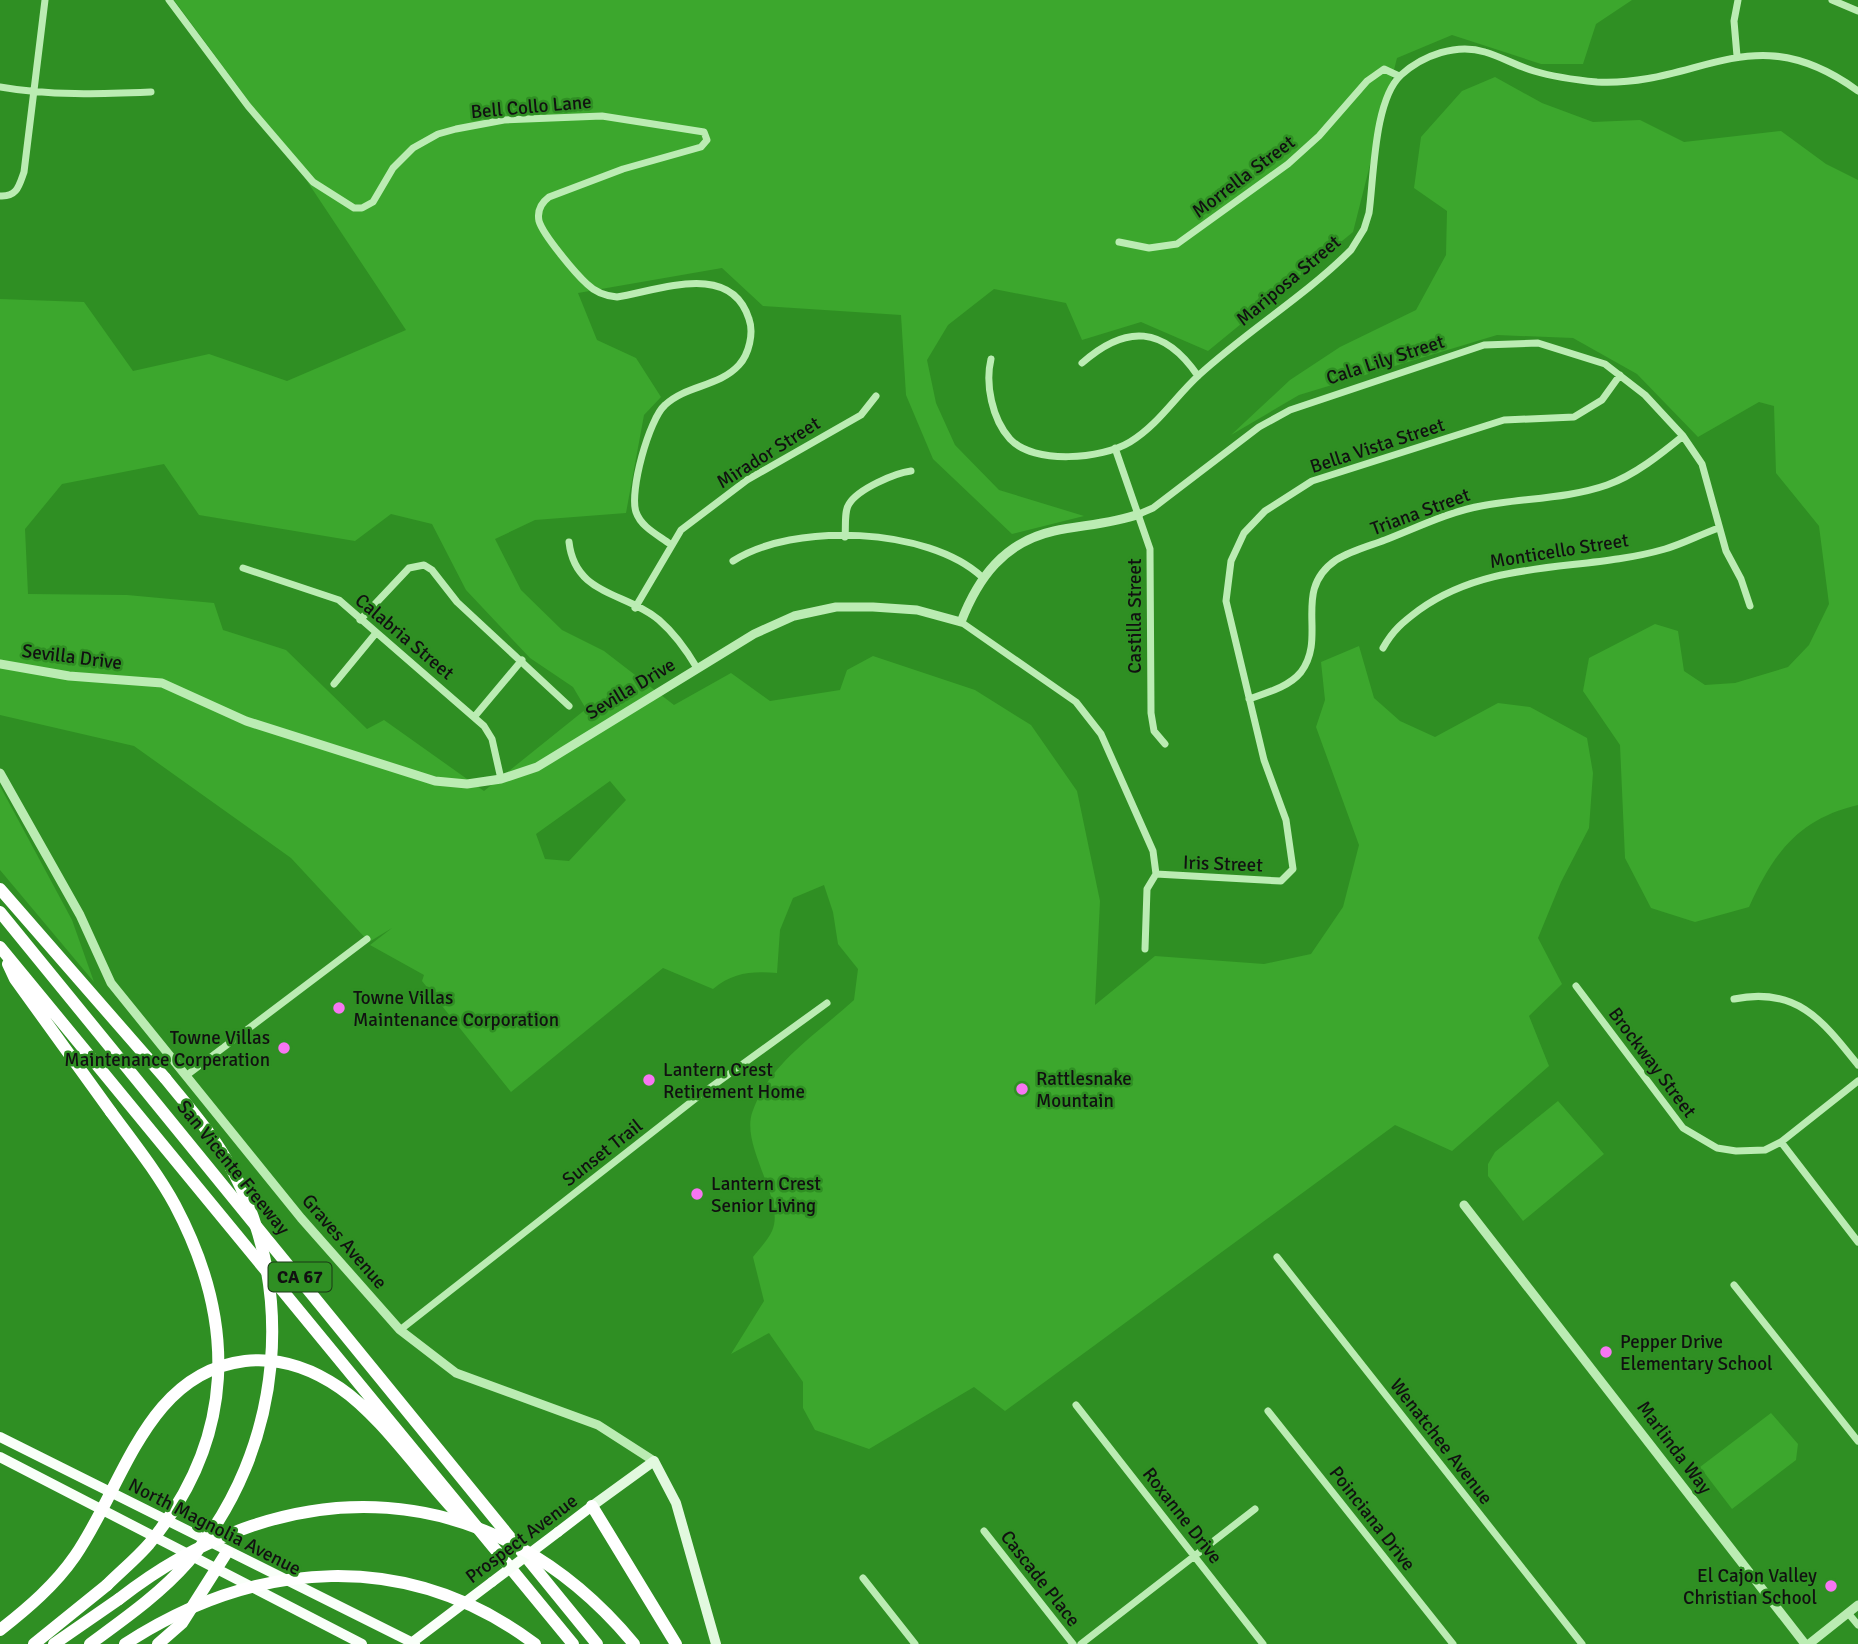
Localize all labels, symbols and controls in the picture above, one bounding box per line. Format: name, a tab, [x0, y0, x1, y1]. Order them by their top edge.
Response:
street label: Bell Collo Lane	[470, 90, 593, 124]
street label: Morrella Street	[1187, 130, 1300, 223]
street label: Mariposa Street	[1232, 230, 1346, 331]
street label: Cala Lily Street	[1323, 329, 1448, 390]
street label: Mirador Street	[712, 411, 825, 494]
street label: Bella Vista Street	[1307, 413, 1448, 479]
street label: Triana Street	[1367, 483, 1474, 541]
street label: Monticello Street	[1488, 528, 1631, 574]
street label: Castilla Street	[1123, 558, 1147, 674]
street label: Calabria Street	[350, 588, 459, 685]
street label: Sevilla Drive	[20, 639, 123, 675]
street label: Sevilla Drive	[581, 653, 680, 725]
street label: Iris Street	[1183, 851, 1264, 877]
place label: Towne Villas Maintenance Corporation	[353, 986, 559, 1032]
marker: Towne Villas Maintenance Corporation	[331, 1000, 347, 1016]
street label: Brockway Street	[1603, 1003, 1702, 1123]
place label: Towne Villas Maintenance Corperation	[64, 1026, 270, 1072]
marker: Towne Villas Maintenance Corperation	[276, 1040, 292, 1056]
place label: Lantern Crest Retirement Home	[663, 1058, 805, 1104]
place label: Rattlesnake Mountain	[1036, 1067, 1132, 1113]
marker: Lantern Crest Retirement Home	[641, 1072, 657, 1088]
marker: Rattlesnake Mountain	[1014, 1081, 1030, 1097]
street label: San Vicente Freeway	[172, 1095, 295, 1240]
street label: Sunset Trail	[558, 1114, 648, 1192]
place label: Lantern Crest Senior Living	[711, 1172, 821, 1218]
marker: Lantern Crest Senior Living	[689, 1186, 705, 1202]
street label: Graves Avenue	[296, 1189, 392, 1294]
road number: CA 67	[268, 1262, 332, 1292]
place label: Pepper Drive Elementary School	[1620, 1330, 1773, 1376]
marker: Pepper Drive Elementary School	[1598, 1344, 1614, 1360]
street label: Wenatchee Avenue	[1385, 1374, 1498, 1509]
street label: Marlinda Way	[1631, 1396, 1717, 1499]
street label: Poinciana Drive	[1324, 1461, 1421, 1576]
street label: Roxanne Drive	[1137, 1463, 1227, 1569]
street label: North Magnolia Avenue	[124, 1473, 305, 1581]
street label: Prospect Avenue	[461, 1489, 582, 1589]
street label: Cascade Place	[995, 1526, 1085, 1632]
place label: El Cajon Valley Christian School	[1683, 1564, 1817, 1610]
marker: El Cajon Valley Christian School	[1823, 1578, 1839, 1594]

